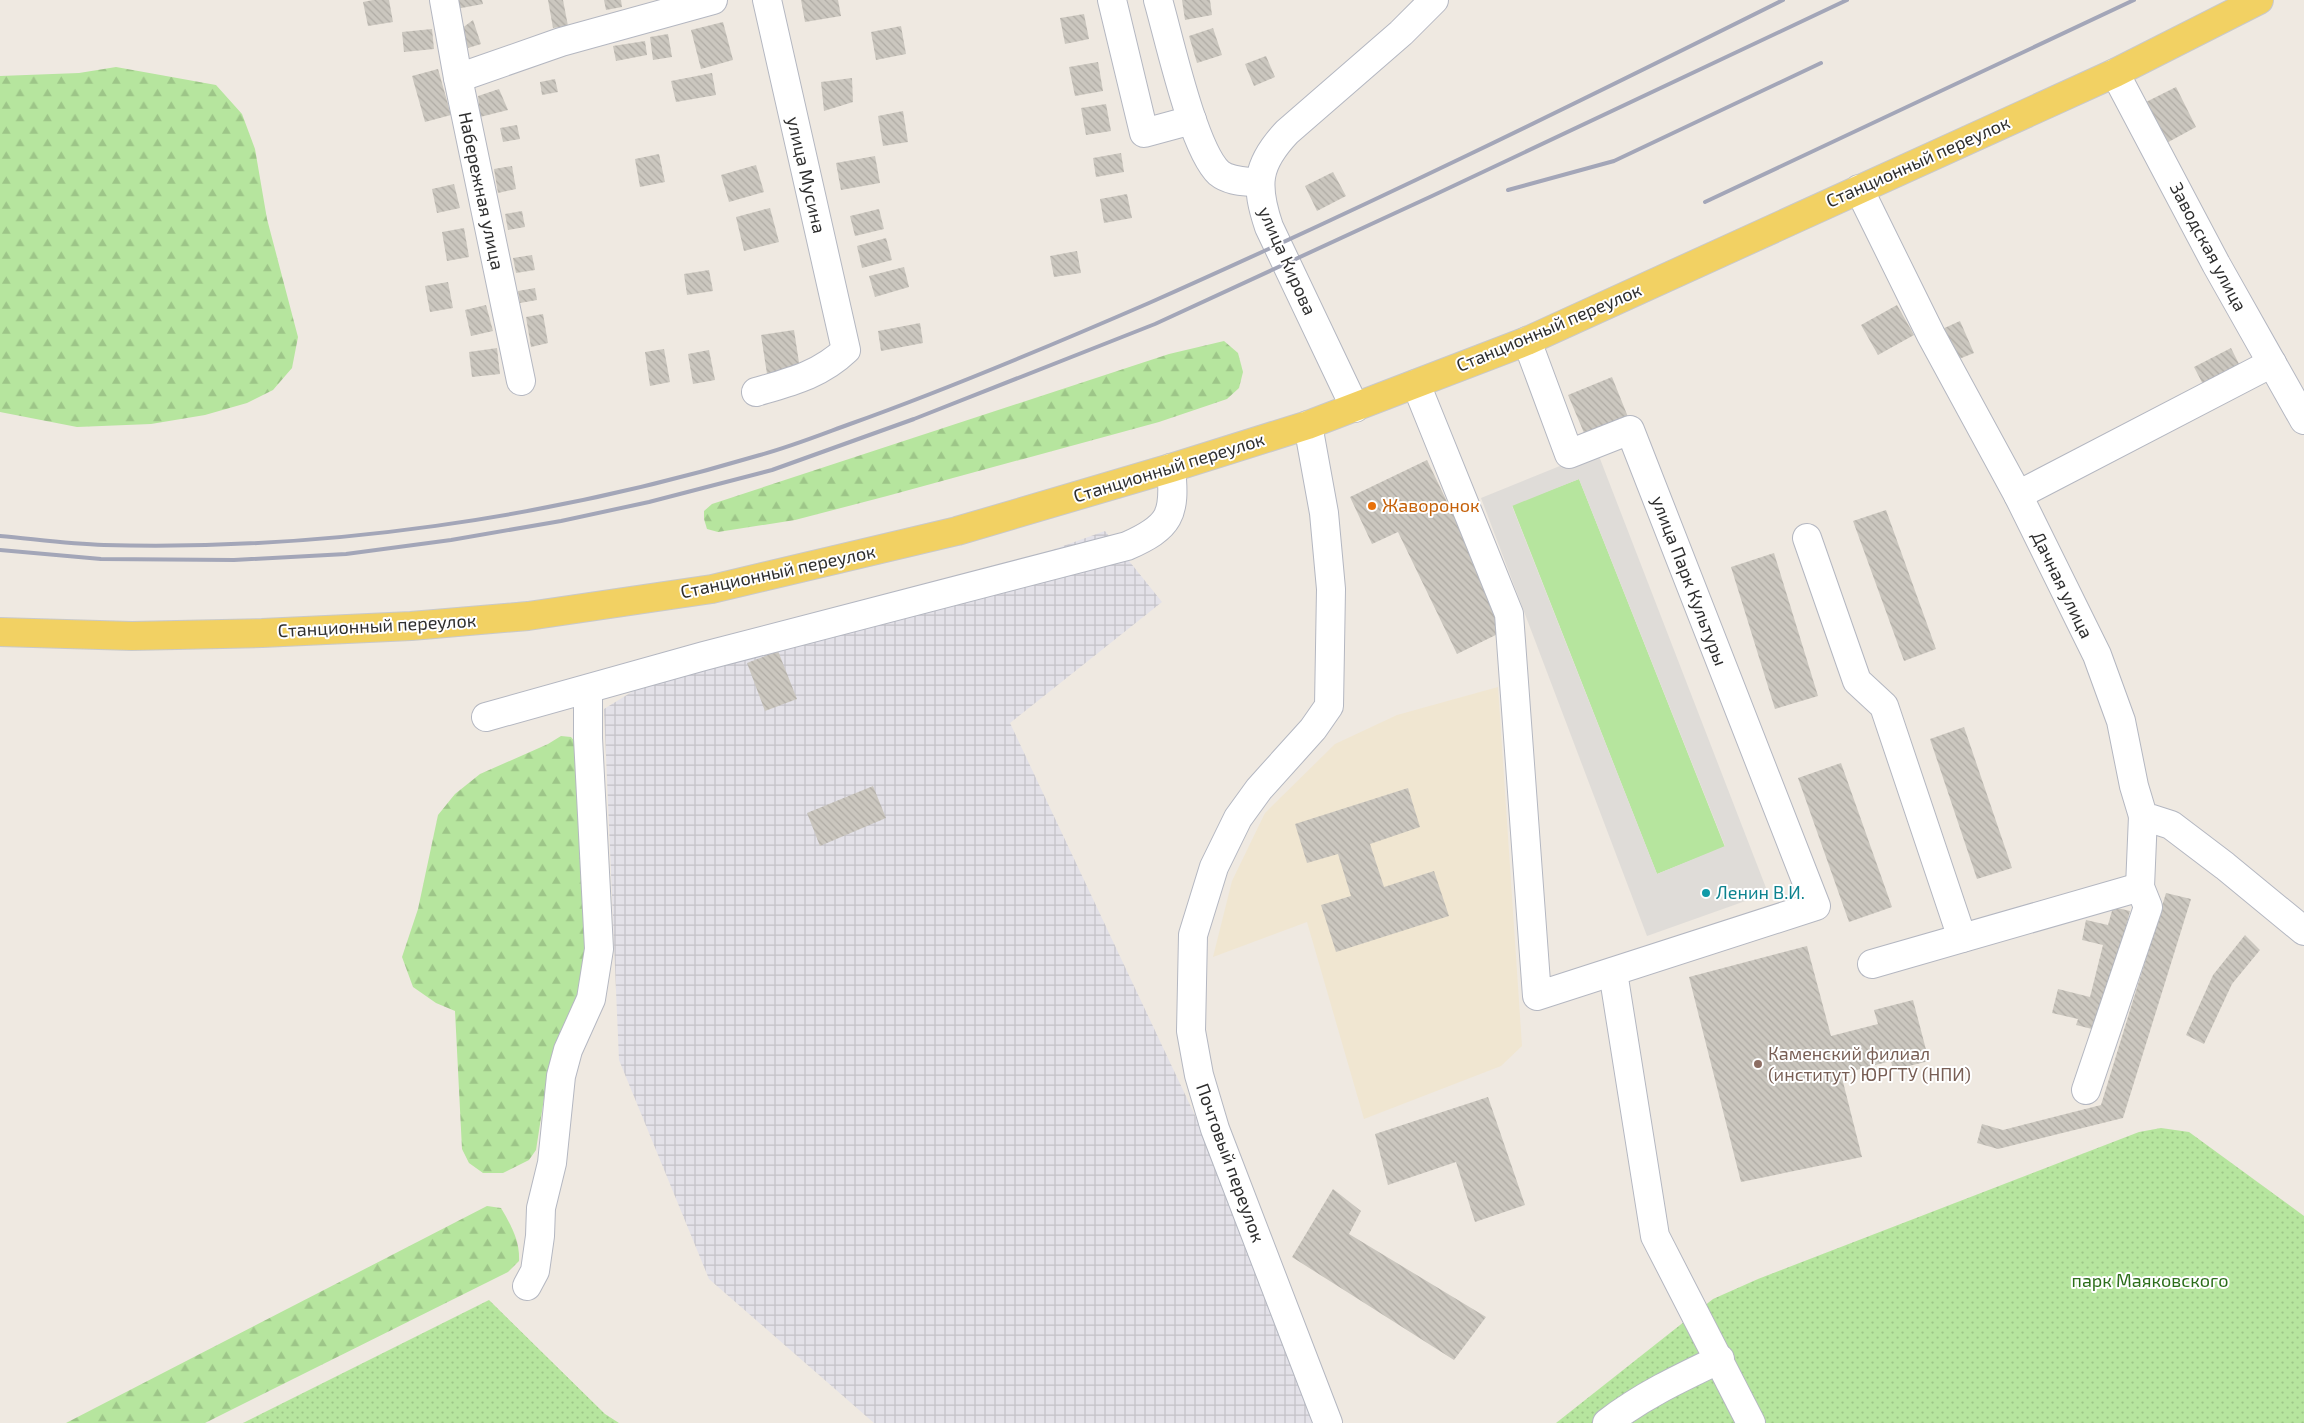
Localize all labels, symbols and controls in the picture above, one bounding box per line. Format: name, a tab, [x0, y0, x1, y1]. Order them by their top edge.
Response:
street label: Набережная улица	[455, 110, 509, 272]
street label: Станционный переулок	[1822, 110, 2013, 212]
street label: улица Мусина	[783, 114, 831, 235]
street label: Заводская улица	[2166, 178, 2252, 315]
street label: улица Кирова	[1254, 203, 1322, 318]
street label: Станционный переулок	[1453, 278, 1645, 376]
street label: Станционный переулок	[1070, 427, 1267, 507]
street label: улица Парк Культуры	[1647, 493, 1732, 669]
place label: Жаворонок	[1382, 494, 1480, 516]
marker: Жаворонок	[1366, 500, 1378, 512]
street label: Дачная улица	[2027, 527, 2098, 642]
street label: Станционный переулок	[678, 540, 878, 602]
street label: Станционный переулок	[277, 609, 477, 641]
place label: Ленин В.И.	[1716, 881, 1805, 903]
marker: Ленин В.И.	[1700, 887, 1712, 899]
place label: Каменский филиал (институт) ЮРГТУ (НПИ)	[1768, 1042, 1971, 1085]
marker: Каменский филиал (институт) ЮРГТУ (НПИ)	[1752, 1058, 1764, 1070]
street label: Почтовый переулок	[1192, 1080, 1270, 1245]
park label: парк Маяковского	[2072, 1269, 2228, 1291]

